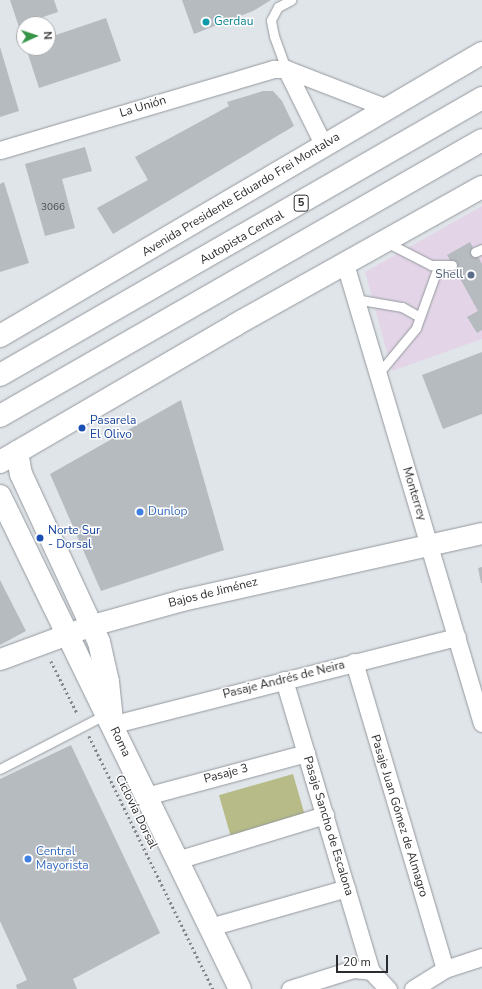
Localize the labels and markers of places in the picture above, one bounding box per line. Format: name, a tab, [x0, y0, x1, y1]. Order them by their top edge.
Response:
place label: Gerdau	[214, 15, 253, 29]
marker: Gerdau	[201, 17, 211, 27]
place label: Shell	[435, 268, 463, 282]
marker: Shell	[466, 270, 476, 280]
place label: Pasarela El Olivo	[90, 414, 136, 442]
marker: Pasarela El Olivo	[77, 423, 87, 433]
place label: Dunlop	[148, 505, 188, 519]
marker: Dunlop	[135, 507, 145, 517]
place label: Norte Sur - Dorsal	[48, 524, 100, 552]
marker: Norte Sur - Dorsal	[35, 533, 45, 543]
place label: Central Mayorista	[36, 845, 89, 873]
marker: Central Mayorista	[23, 854, 33, 864]

